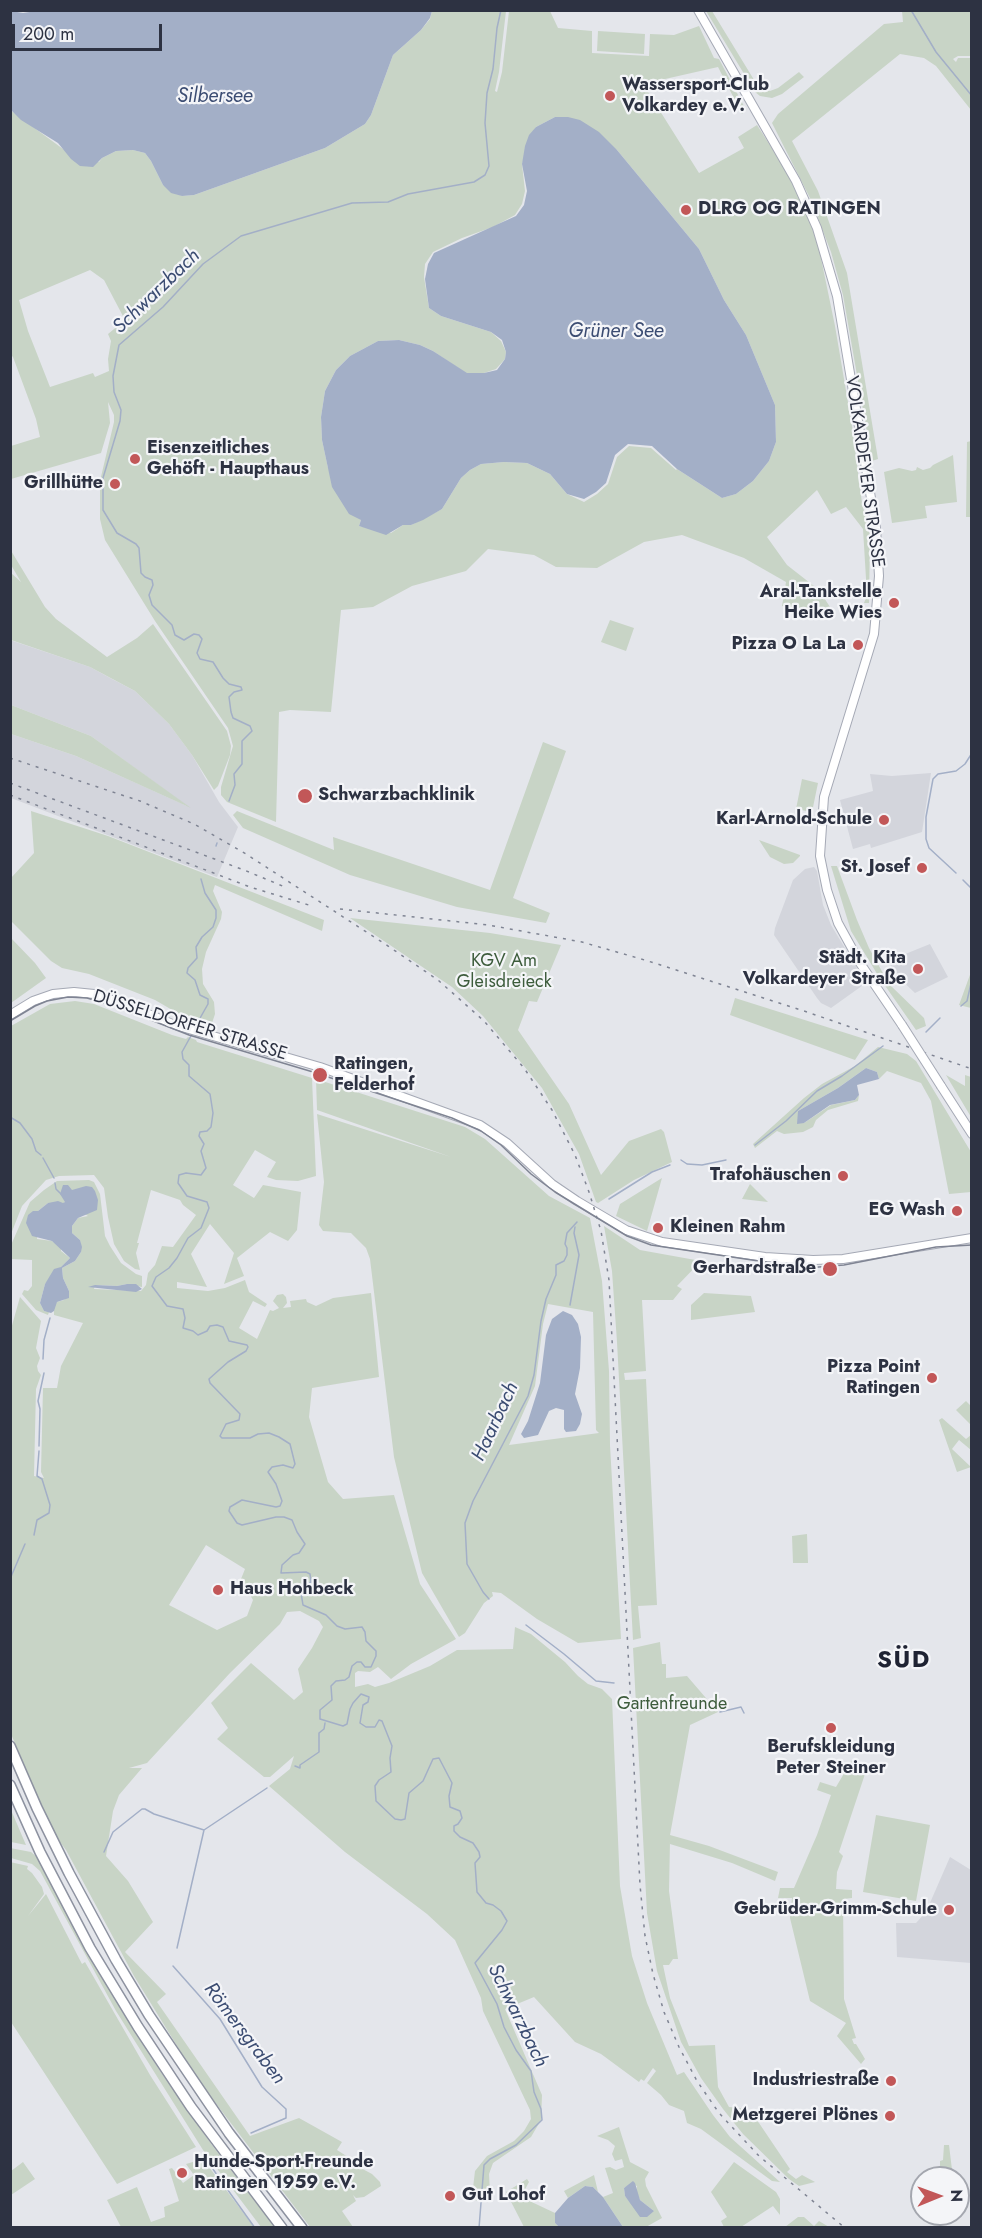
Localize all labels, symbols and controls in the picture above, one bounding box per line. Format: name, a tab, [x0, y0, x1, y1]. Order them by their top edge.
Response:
scale bar	[15, 12, 165, 50]
text: 200 m	[23, 21, 74, 47]
place label: Wassersport-Club Volkardey e.V.	[622, 75, 769, 118]
water label: Silbersee	[177, 85, 253, 109]
marker: Wassersport-Club Volkardey e.V.	[603, 89, 617, 103]
place label: DLRG OG RATINGEN	[698, 199, 881, 221]
marker: DLRG OG RATINGEN	[679, 203, 693, 217]
water label: Schwarzbach	[108, 244, 206, 340]
water label: Grüner See	[568, 320, 664, 344]
street label: VOLKARDEYER STRASSE	[840, 375, 888, 569]
place label: Eisenzeitliches Gehöft - Haupthaus	[147, 438, 309, 480]
marker: Eisenzeitliches Gehöft - Haupthaus	[128, 452, 142, 466]
place label: Grillhütte	[24, 473, 103, 495]
marker: Grillhütte	[108, 477, 122, 491]
place label: Aral-Tankstelle Heike Wies	[760, 582, 882, 624]
marker: Aral-Tankstelle Heike Wies	[887, 596, 901, 610]
place label: Pizza O La La	[731, 634, 846, 656]
marker: Pizza O La La	[851, 638, 865, 652]
place label: Schwarzbachklinik	[318, 785, 475, 807]
marker: Schwarzbachklinik	[296, 787, 314, 805]
place label: Karl-Arnold-Schule	[716, 809, 872, 831]
marker: Karl-Arnold-Schule	[877, 813, 891, 827]
place label: St. Josef	[841, 857, 910, 879]
marker: St. Josef	[915, 861, 929, 875]
place label: Städt. Kita Volkardeyer Straße	[743, 948, 906, 990]
park label: KGV Am Gleisdreieck	[456, 951, 552, 994]
marker: Städt. Kita Volkardeyer Straße	[911, 962, 925, 976]
street label: DÜSSELDORFER STRASSE	[90, 986, 290, 1066]
place label: Ratingen, Felderhof	[334, 1054, 414, 1096]
marker: Ratingen, Felderhof	[311, 1066, 329, 1084]
place label: Trafohäuschen	[710, 1165, 831, 1187]
marker: Trafohäuschen	[836, 1169, 850, 1183]
place label: EG Wash	[869, 1200, 945, 1222]
marker: EG Wash	[950, 1204, 964, 1218]
place label: Kleinen Rahm	[670, 1217, 785, 1239]
marker: Kleinen Rahm	[651, 1221, 665, 1235]
place label: Gerhardstraße	[693, 1258, 816, 1280]
marker: Gerhardstraße	[821, 1260, 839, 1278]
place label: Pizza Point Ratingen	[827, 1357, 920, 1400]
marker: Pizza Point Ratingen	[925, 1371, 939, 1385]
water label: Haarbach	[467, 1379, 525, 1465]
place label: Haus Hohbeck	[230, 1579, 354, 1601]
marker: Haus Hohbeck	[211, 1583, 225, 1597]
district label: SÜD	[877, 1647, 931, 1675]
park label: Gartenfreunde	[617, 1694, 727, 1716]
marker: Berufskleidung Peter Steiner	[824, 1721, 838, 1735]
place label: Berufskleidung Peter Steiner	[767, 1737, 895, 1780]
place label: Gebrüder-Grimm-Schule	[734, 1899, 937, 1921]
marker: Gebrüder-Grimm-Schule	[942, 1903, 956, 1917]
water label: Schwarzbach	[482, 1960, 552, 2072]
water label: Römersgraben	[198, 1978, 290, 2090]
place label: Industriestraße	[753, 2070, 879, 2092]
marker: Industriestraße	[884, 2074, 898, 2088]
place label: Metzgerei Plönes	[732, 2105, 878, 2127]
marker: Metzgerei Plönes	[883, 2109, 897, 2123]
place label: Hunde-Sport-Freunde Ratingen 1959 e.V.	[194, 2152, 374, 2194]
marker: Hunde-Sport-Freunde Ratingen 1959 e.V.	[175, 2166, 189, 2180]
north arrow	[910, 2166, 970, 2226]
place label: Gut Lohof	[462, 2185, 545, 2207]
marker: Gut Lohof	[443, 2189, 457, 2203]
text: N	[945, 2189, 968, 2202]

